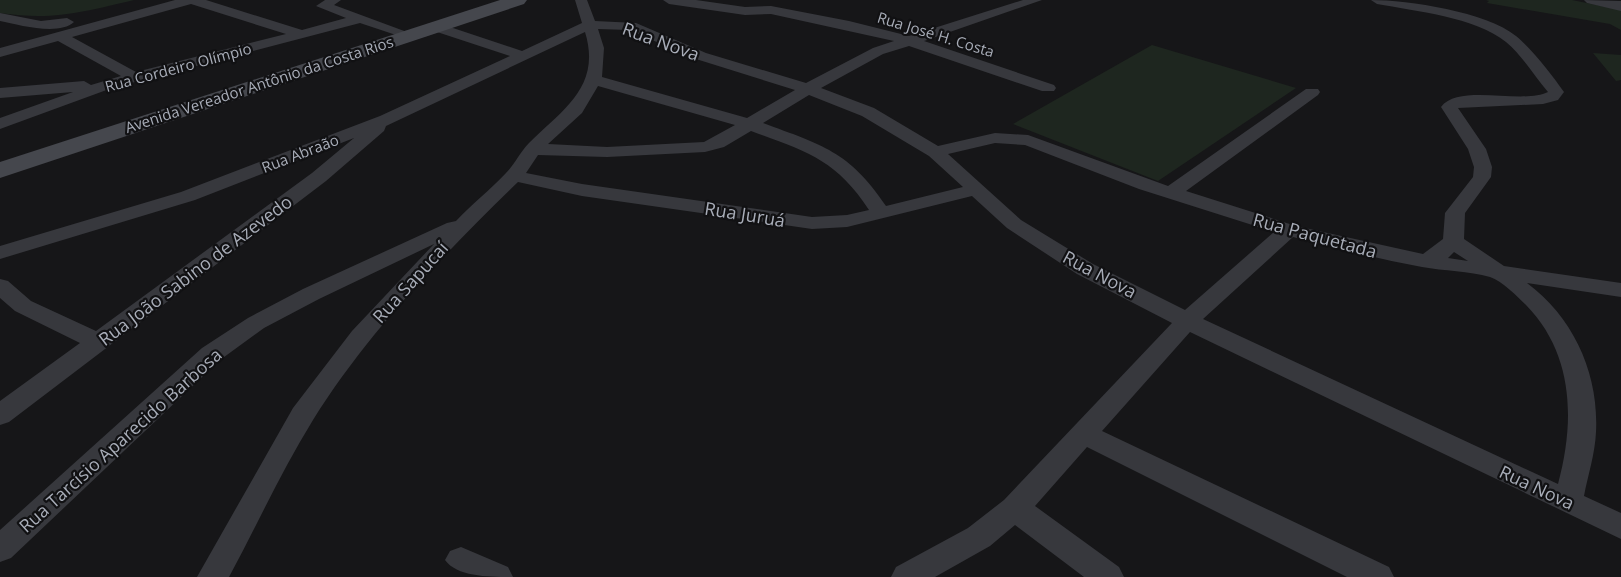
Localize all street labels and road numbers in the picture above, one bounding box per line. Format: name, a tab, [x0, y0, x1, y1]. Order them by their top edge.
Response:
street label: Rua José H. Costa	[875, 7, 997, 61]
street label: Rua Nova	[619, 16, 703, 66]
street label: Avenida Vereador Antônio da Costa Rios	[122, 31, 396, 137]
street label: Rua Cordeiro Olímpio	[103, 38, 253, 96]
street label: Rua Abraão	[259, 129, 341, 177]
street label: Rua João Sabino de Azevedo	[93, 189, 297, 351]
street label: Rua Juruá	[703, 196, 787, 232]
street label: Rua Paquetada	[1250, 207, 1380, 263]
street label: Rua Sapucaí	[367, 236, 453, 328]
street label: Rua Nova	[1059, 245, 1141, 303]
street label: Rua Tarcísio Aparecido Barbosa	[14, 342, 226, 538]
street label: Rua Nova	[1496, 459, 1578, 515]

